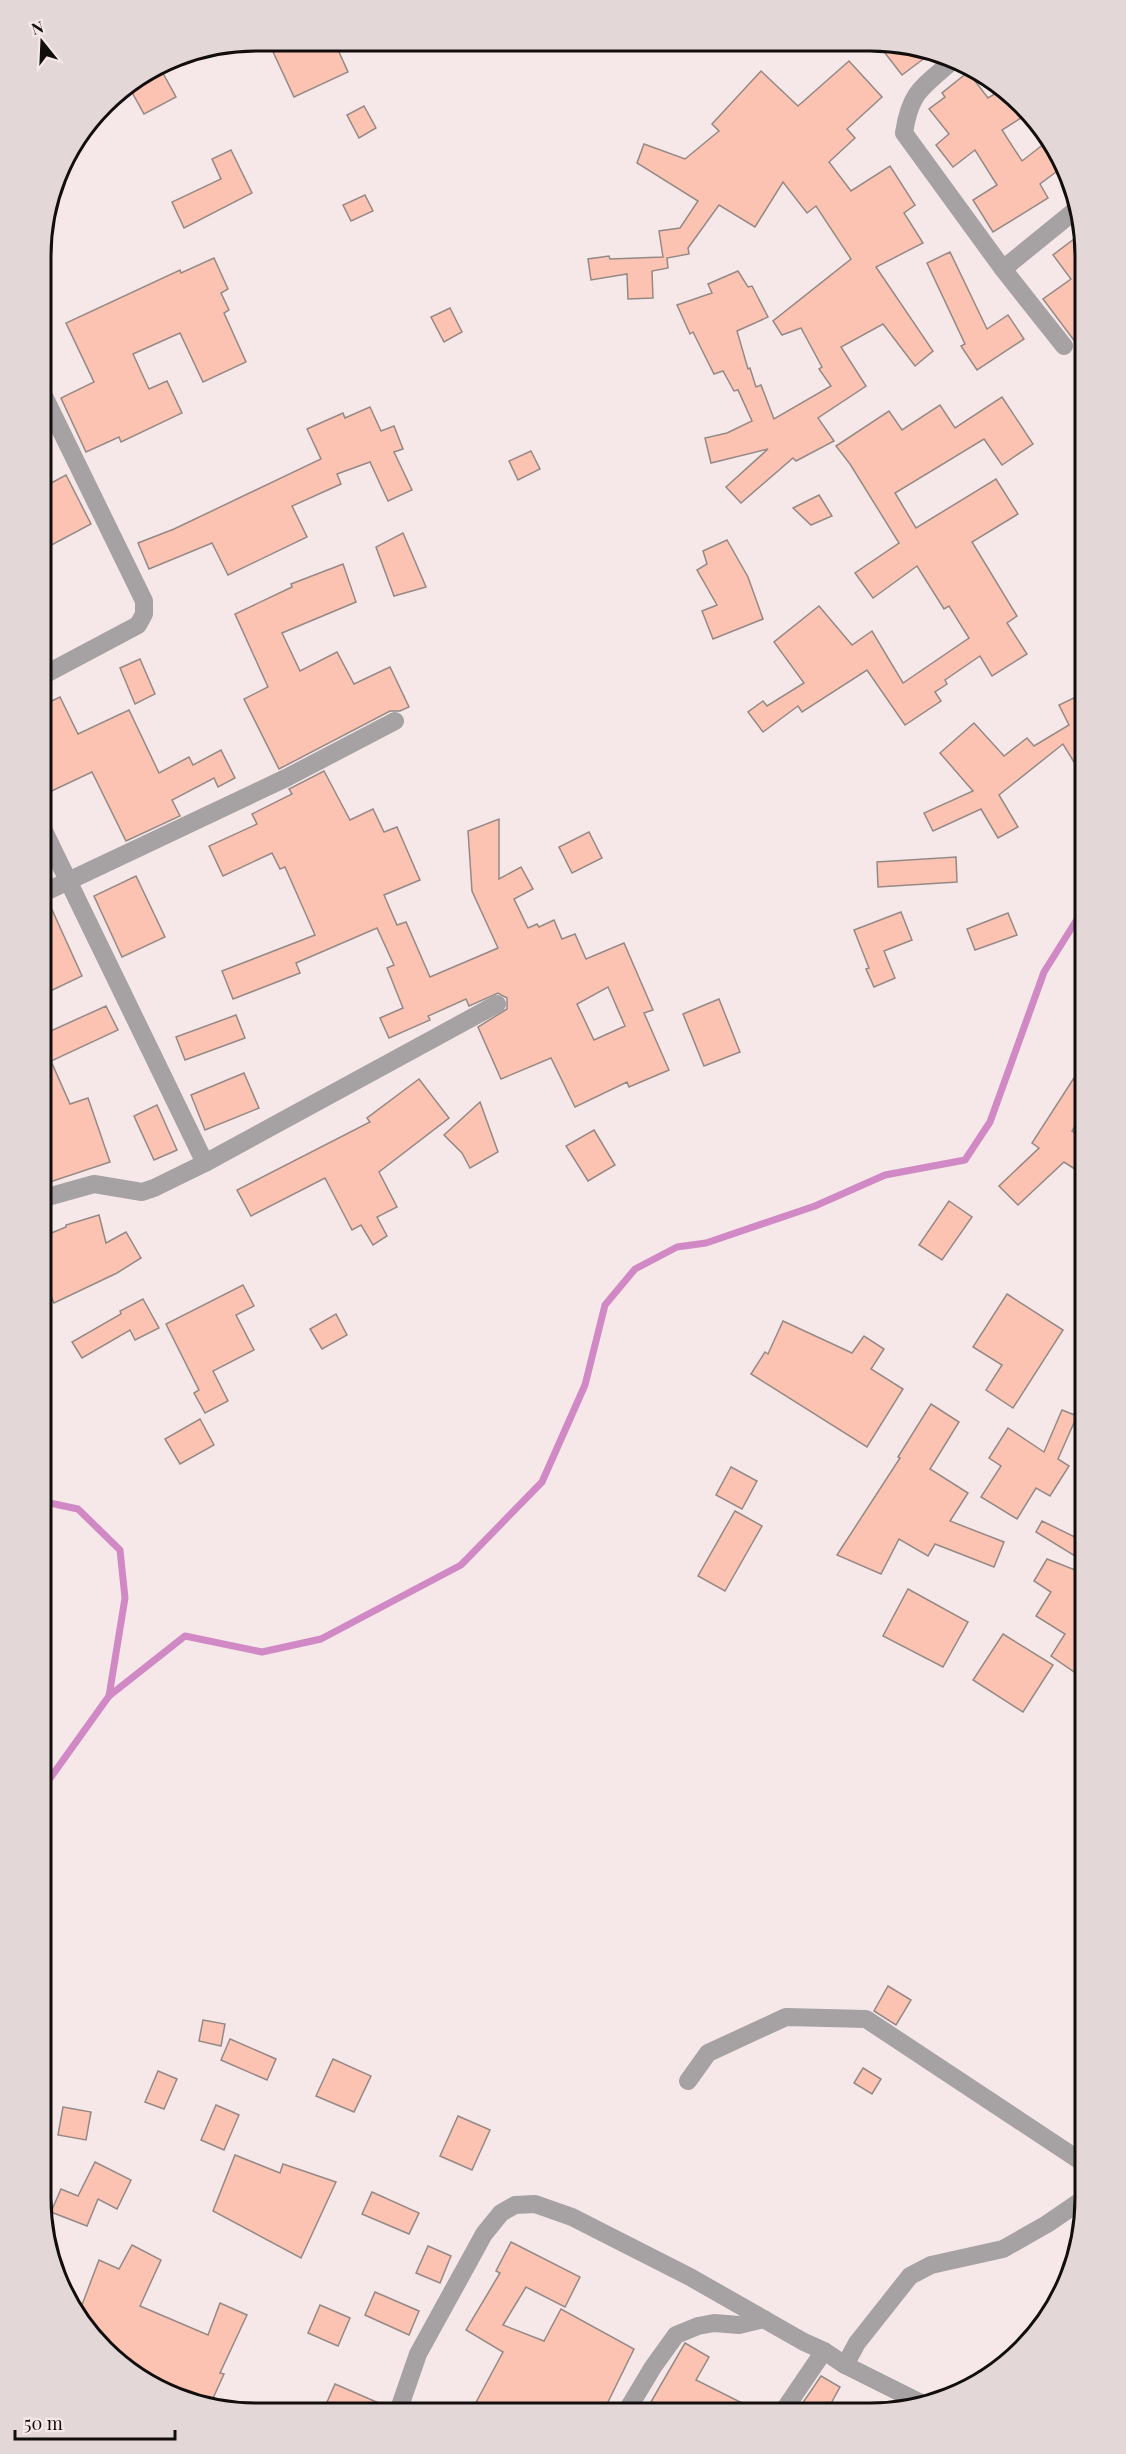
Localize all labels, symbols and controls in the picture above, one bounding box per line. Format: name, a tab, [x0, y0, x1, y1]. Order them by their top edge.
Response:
north arrow	[12, 12, 72, 72]
text: N	[28, 15, 46, 39]
scale bar	[15, 2403, 176, 2441]
text: 50 m	[24, 2411, 63, 2435]

